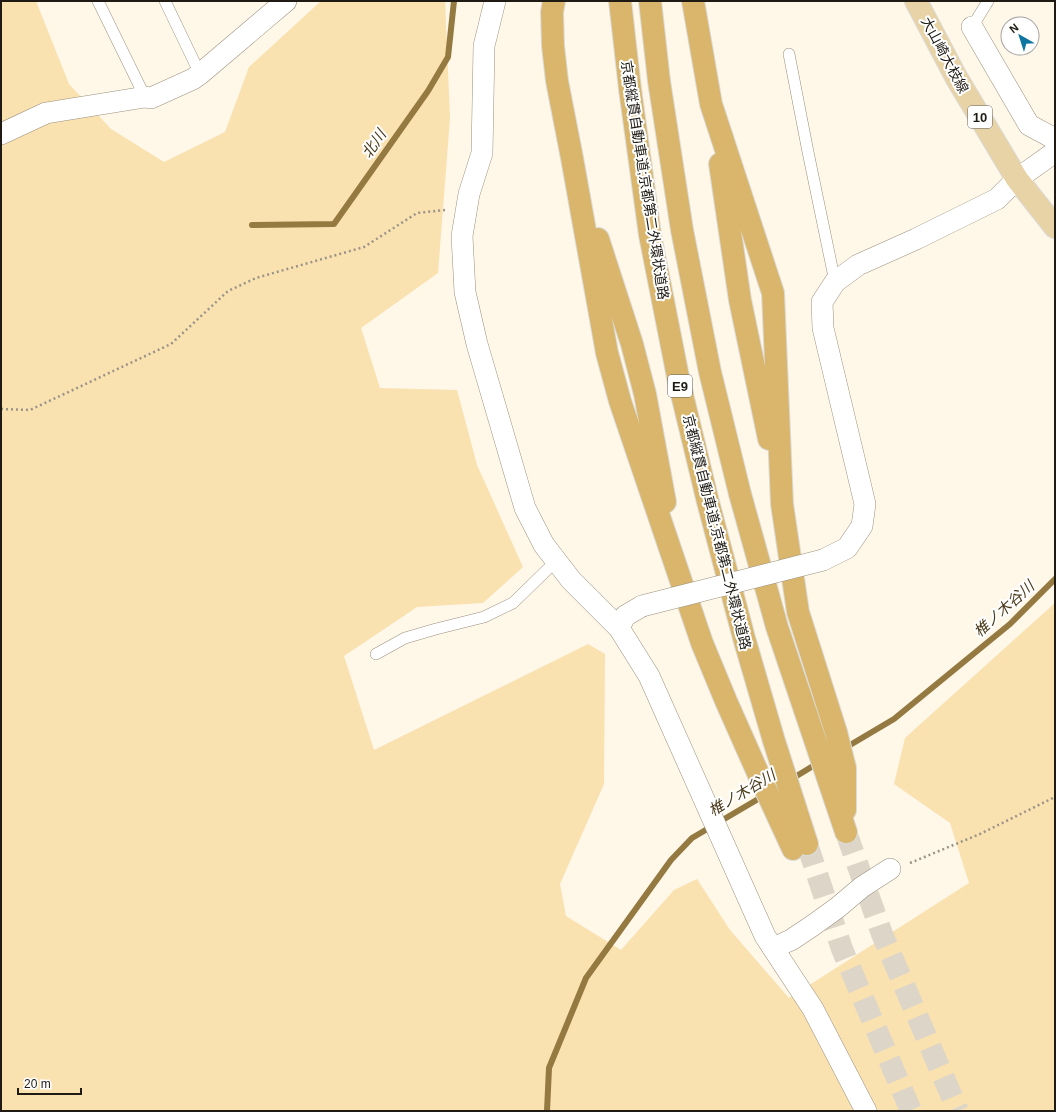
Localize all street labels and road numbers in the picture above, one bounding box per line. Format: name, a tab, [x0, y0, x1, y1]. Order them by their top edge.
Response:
street label: 大山崎大枝線	[918, 14, 972, 96]
street label: 京都縦貫自動車道;京都第二外環状道路	[618, 59, 672, 301]
road number: 10	[968, 106, 992, 128]
road number: E9	[668, 375, 692, 397]
street label: 京都縦貫自動車道;京都第二外環状道路	[680, 413, 754, 651]

